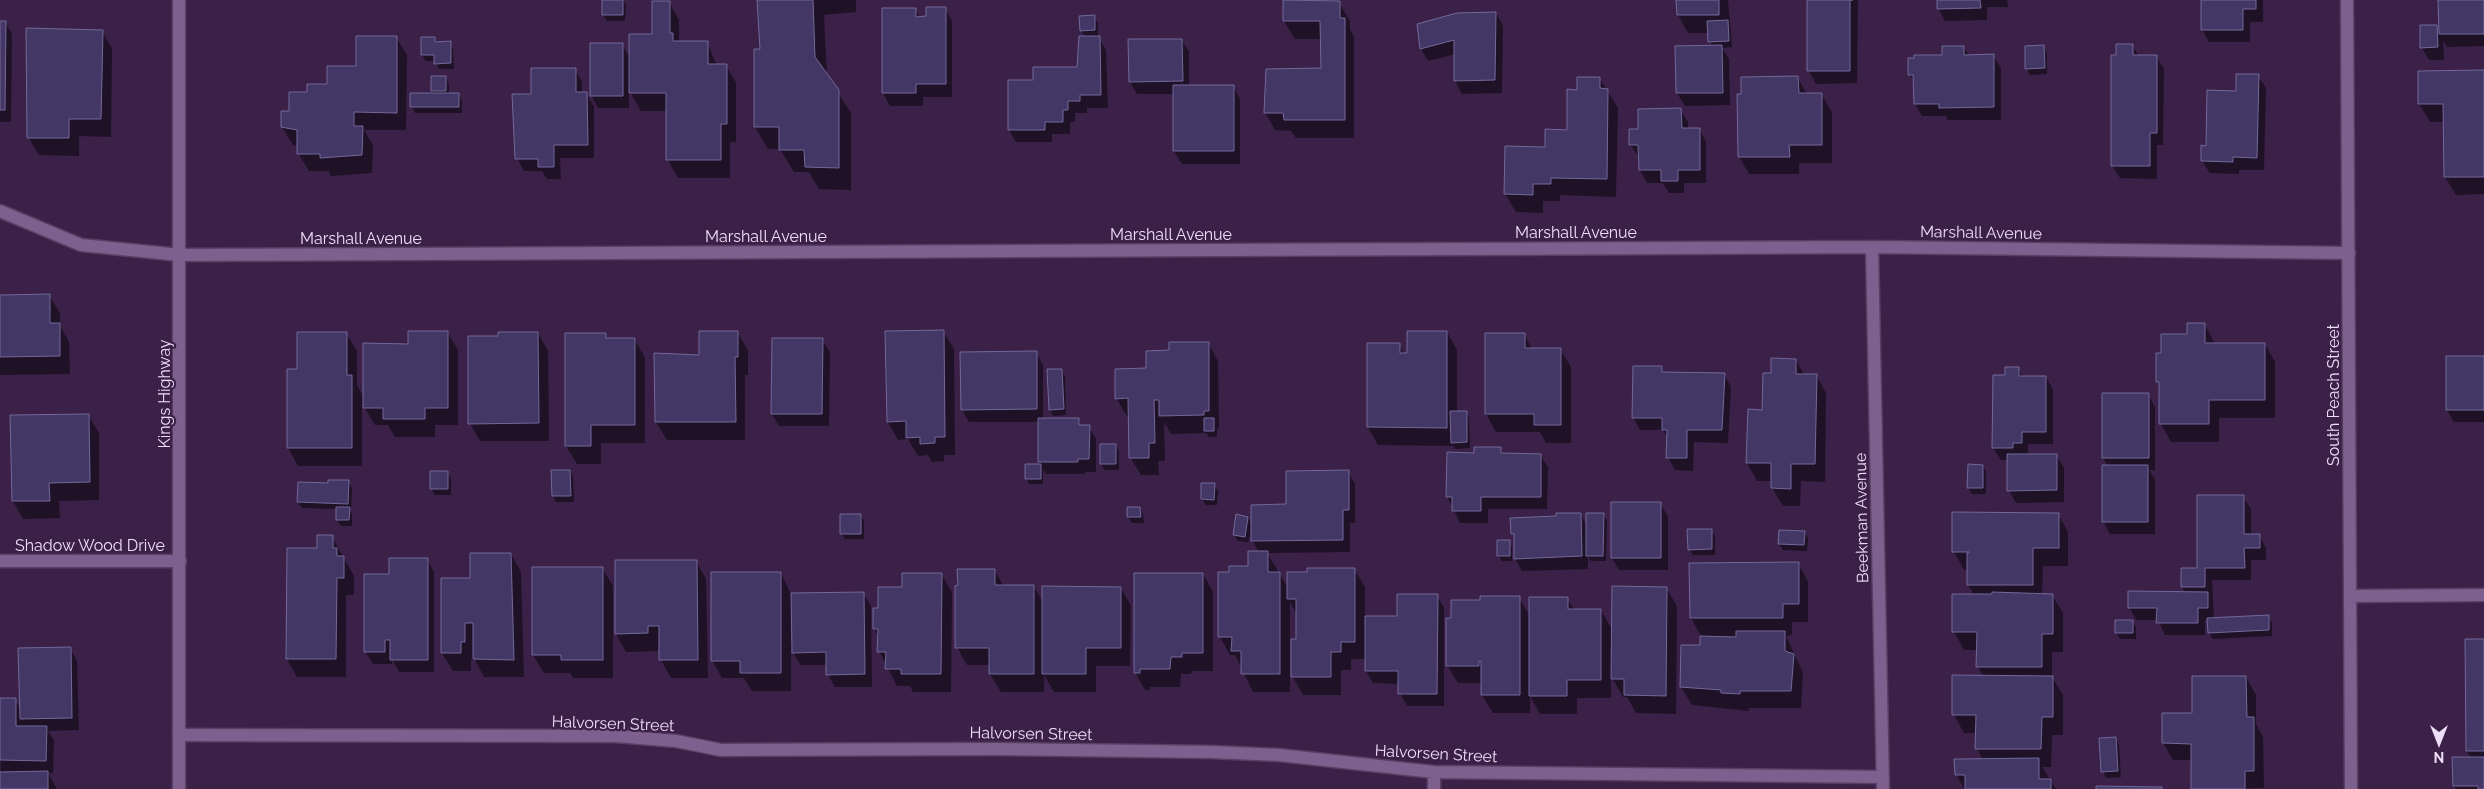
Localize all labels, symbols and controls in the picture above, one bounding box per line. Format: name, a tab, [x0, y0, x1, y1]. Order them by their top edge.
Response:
street label: Marshall Avenue	[1920, 222, 2042, 243]
street label: Marshall Avenue	[1515, 223, 1637, 242]
street label: Marshall Avenue	[1110, 225, 1232, 244]
street label: Marshall Avenue	[705, 227, 827, 246]
street label: Marshall Avenue	[300, 229, 422, 248]
street label: South Peach Street	[2324, 323, 2343, 466]
street label: Kings Highway	[155, 339, 174, 449]
street label: Beekman Avenue	[1851, 453, 1872, 583]
street label: Shadow Wood Drive	[15, 536, 165, 555]
street label: Halvorsen Street	[551, 712, 675, 735]
north arrow	[2414, 719, 2464, 769]
street label: Halvorsen Street	[969, 723, 1093, 744]
street label: Halvorsen Street	[1374, 741, 1498, 766]
text: N	[2434, 749, 2444, 765]

